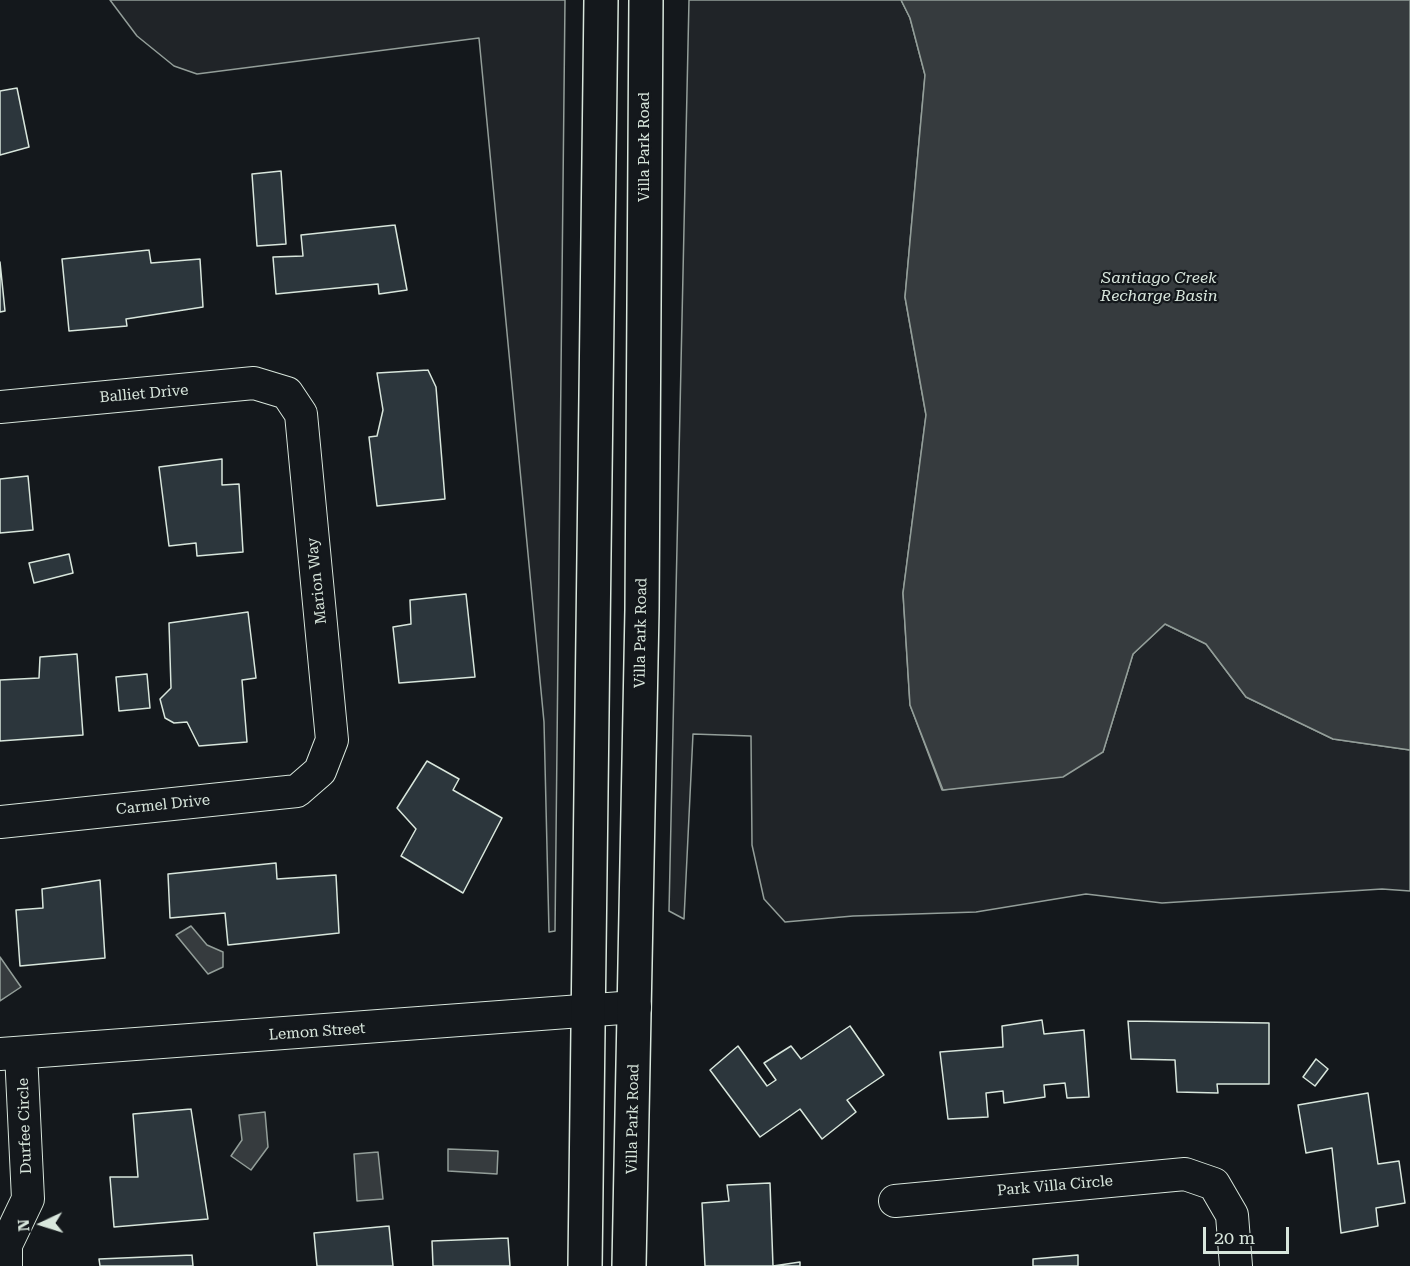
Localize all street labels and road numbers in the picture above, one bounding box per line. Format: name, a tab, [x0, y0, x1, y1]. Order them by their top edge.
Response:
street label: Villa Park Road	[636, 92, 654, 202]
street label: Balliet Drive	[99, 381, 189, 407]
street label: Marion Way	[303, 537, 331, 625]
street label: Villa Park Road	[631, 578, 651, 688]
street label: Carmel Drive	[115, 791, 211, 819]
street label: Lemon Street	[268, 1020, 366, 1044]
street label: Villa Park Road	[623, 1064, 643, 1174]
street label: Durfee Circle	[14, 1078, 36, 1174]
street label: Park Villa Circle	[996, 1172, 1114, 1200]

